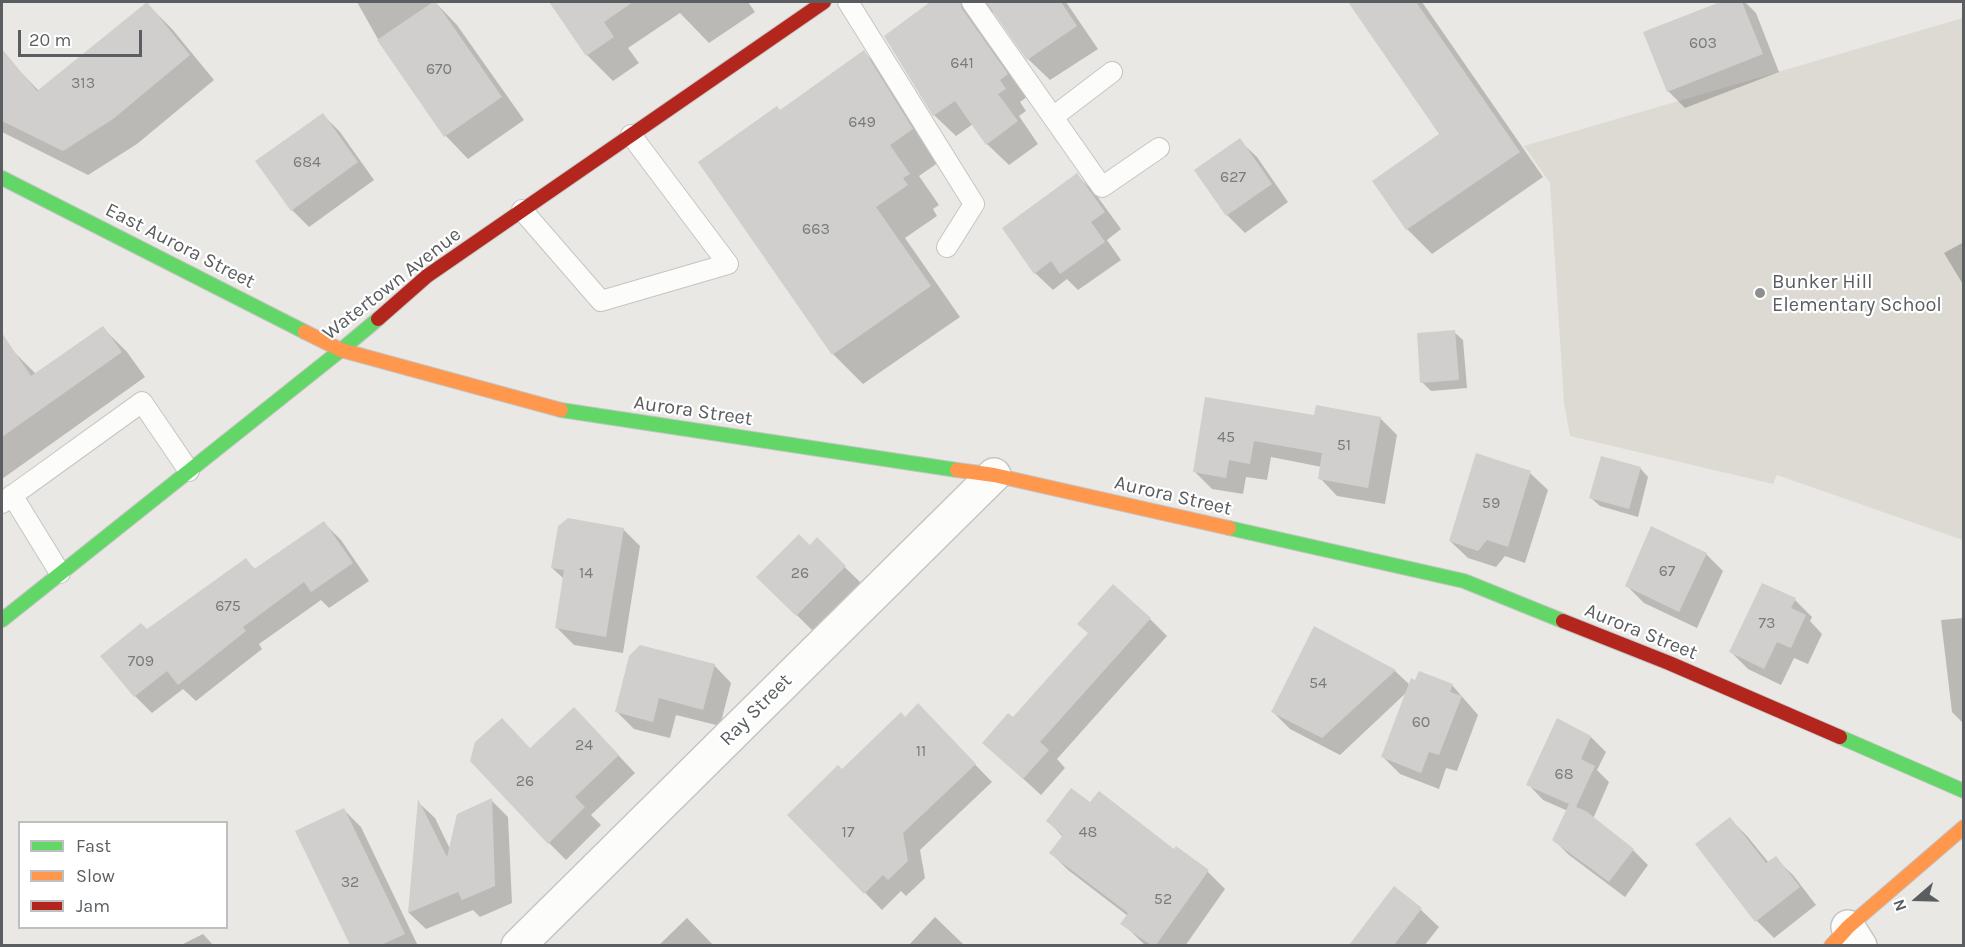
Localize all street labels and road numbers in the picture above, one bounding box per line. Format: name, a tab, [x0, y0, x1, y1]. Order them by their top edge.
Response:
street label: East Aurora Street	[101, 198, 259, 294]
street label: Watertown Avenue	[318, 223, 466, 345]
street label: Aurora Street	[632, 391, 754, 431]
street label: Aurora Street	[1112, 471, 1234, 521]
street label: Aurora Street	[1581, 598, 1701, 666]
street label: Ray Street	[715, 669, 797, 751]

